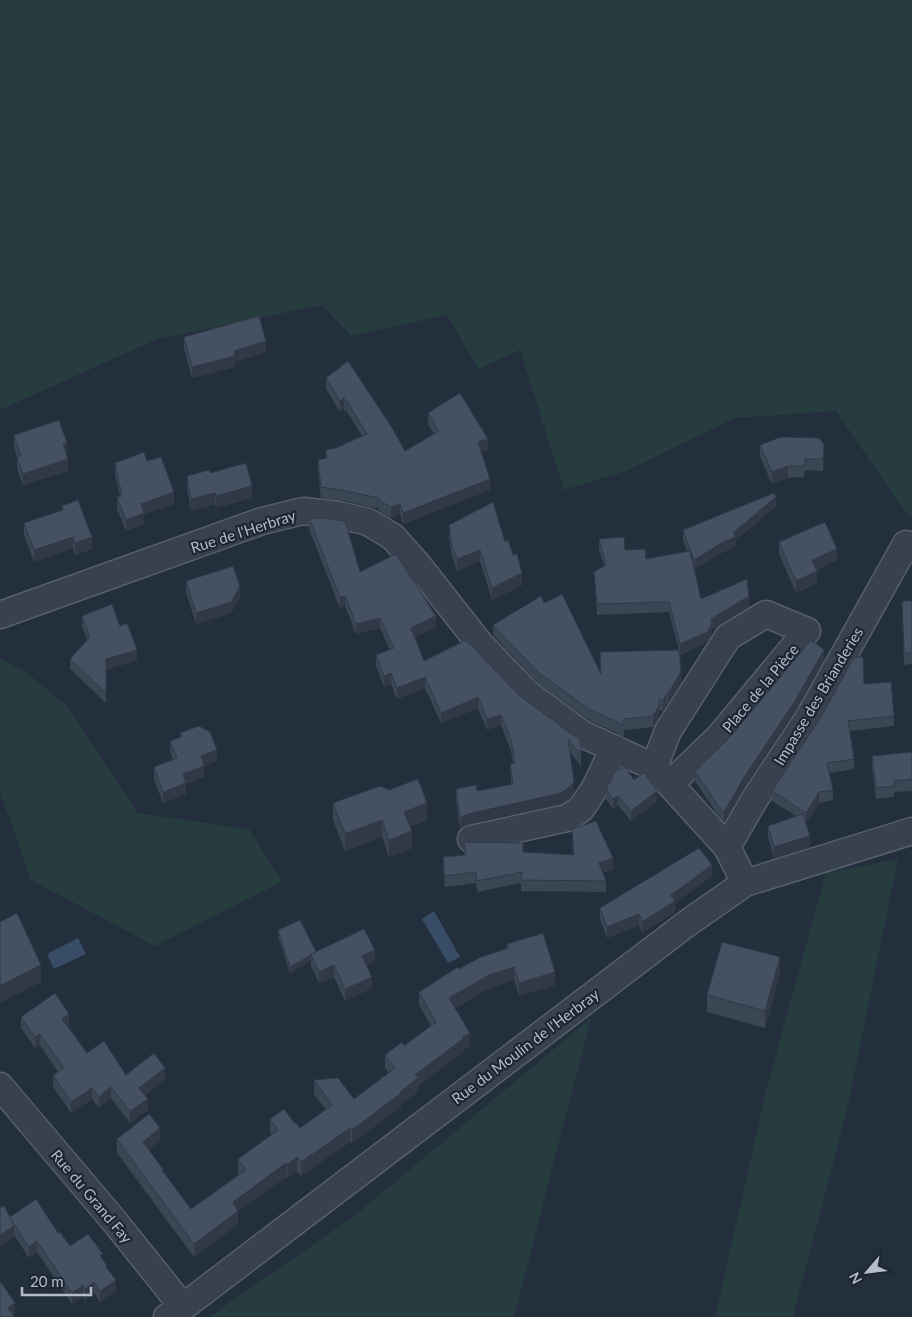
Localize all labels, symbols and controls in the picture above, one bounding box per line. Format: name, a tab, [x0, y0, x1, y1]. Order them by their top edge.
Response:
street label: Rue de l'Herbray	[188, 505, 298, 556]
street label: Impasse des Brianderies	[770, 624, 866, 768]
street label: Place de la Pièce	[718, 640, 802, 736]
street label: Rue du Moulin de l'Herbray	[448, 985, 602, 1107]
street label: Rue du Grand Fay	[48, 1146, 137, 1247]
north arrow	[842, 1247, 892, 1297]
scale bar	[22, 1264, 91, 1296]
text: N	[845, 1270, 865, 1287]
text: 20 m	[30, 1272, 64, 1290]

